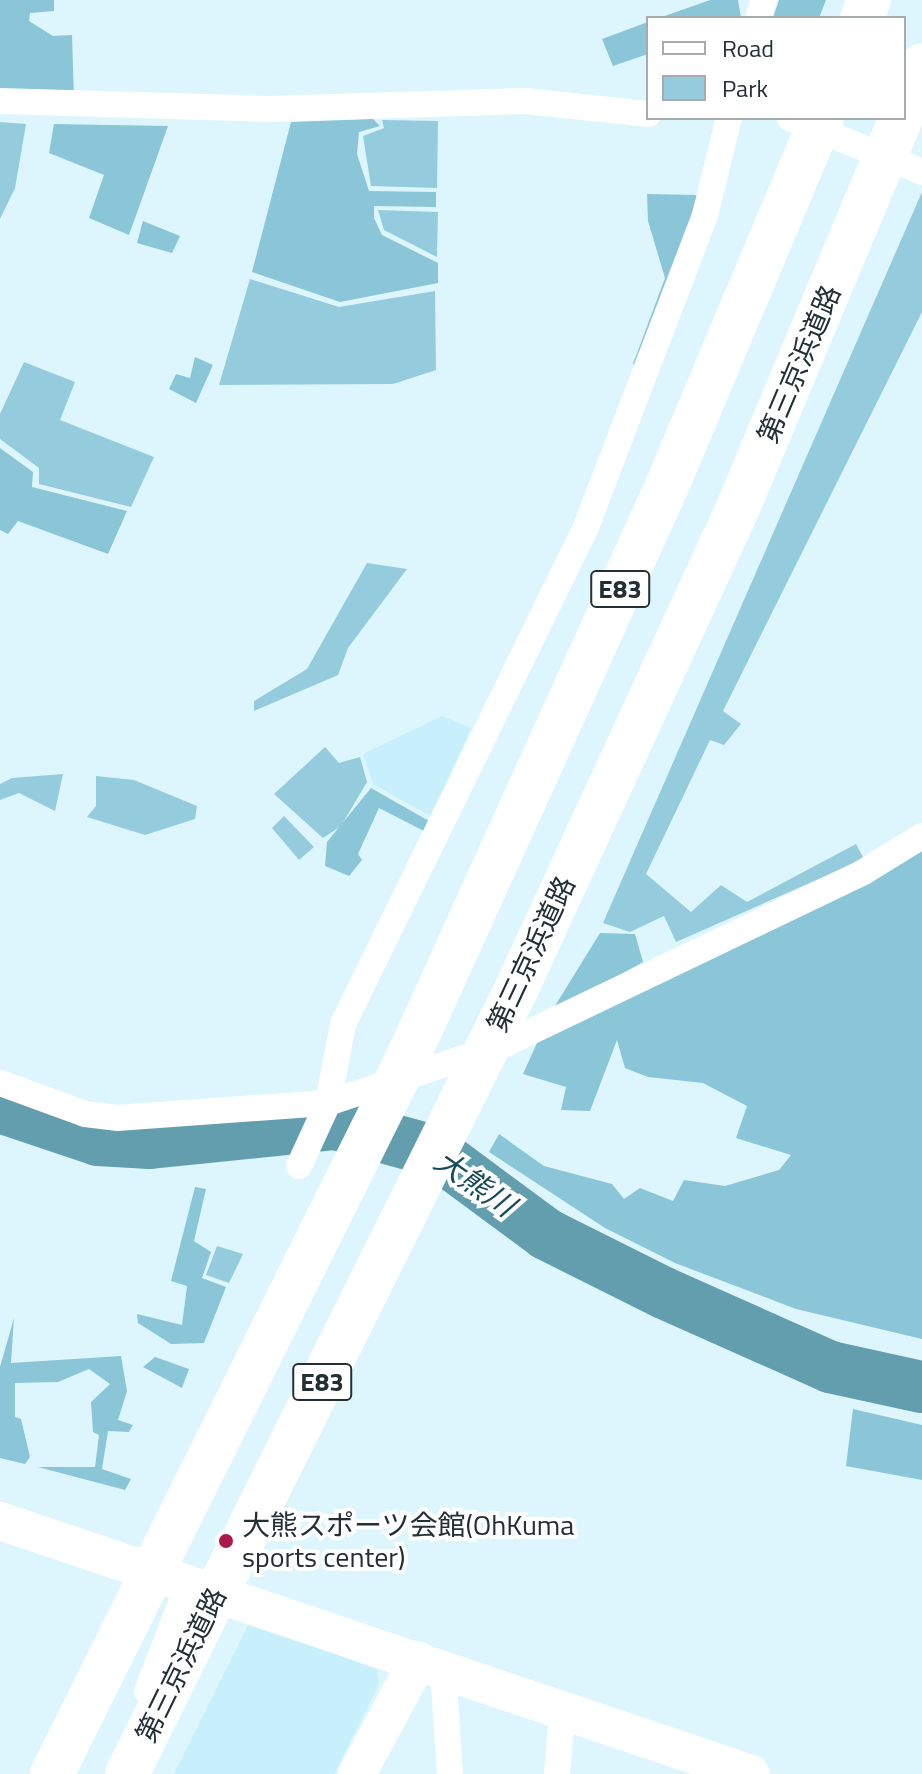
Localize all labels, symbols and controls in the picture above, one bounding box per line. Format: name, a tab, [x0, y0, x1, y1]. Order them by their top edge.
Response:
legend	[646, 16, 906, 120]
text: Road	[722, 30, 774, 66]
text: Park	[722, 70, 768, 106]
street label: 第三京浜道路	[751, 280, 847, 448]
road number: E83	[590, 567, 650, 611]
street label: 第三京浜道路	[480, 871, 582, 1037]
water label: 大熊川	[428, 1142, 522, 1224]
road number: E83	[292, 1360, 352, 1404]
place label: 大熊スポーツ会館(OhKuma sports center)	[242, 1508, 574, 1574]
marker: 大熊スポーツ会館(OhKuma sports center)	[217, 1532, 235, 1550]
street label: 第三京浜道路	[129, 1582, 233, 1748]

